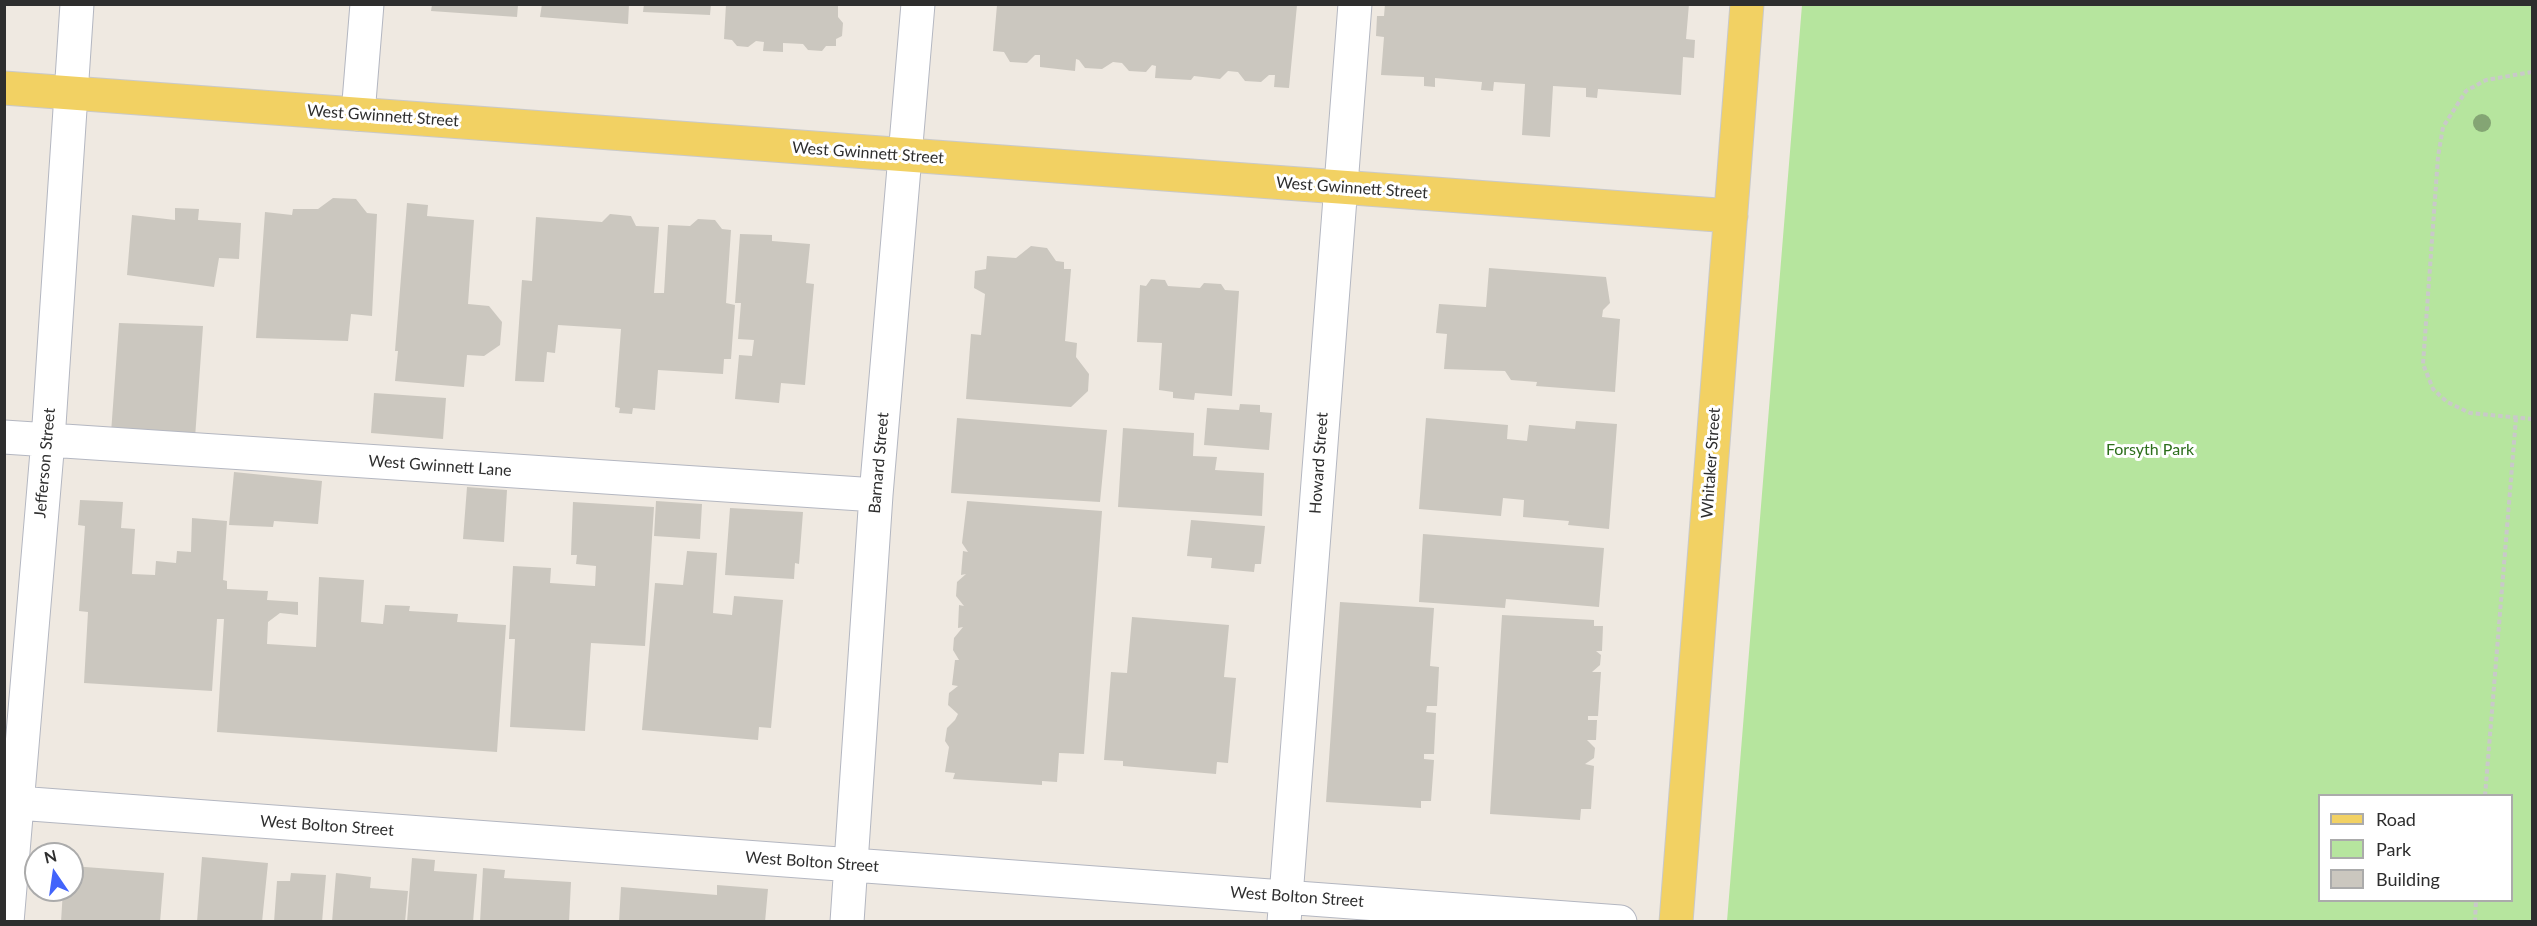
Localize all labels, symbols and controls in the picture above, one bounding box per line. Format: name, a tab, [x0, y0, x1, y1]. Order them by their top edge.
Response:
street label: West Gwinnett Street	[306, 101, 460, 131]
street label: West Gwinnett Street	[791, 138, 945, 168]
street label: West Gwinnett Street	[1275, 173, 1429, 203]
street label: Jefferson Street	[31, 407, 59, 519]
street label: Whitaker Street	[1698, 407, 1724, 519]
street label: Howard Street	[1306, 411, 1332, 515]
street label: Barnard Street	[865, 412, 893, 514]
park label: Forsyth Park	[2106, 440, 2194, 460]
street label: West Gwinnett Lane	[368, 451, 512, 481]
legend	[2318, 794, 2513, 902]
text: Road	[2376, 808, 2416, 830]
street label: West Bolton Street	[260, 812, 394, 840]
text: Park	[2376, 838, 2411, 860]
north arrow	[24, 842, 84, 902]
text: N	[42, 845, 58, 867]
street label: West Bolton Street	[745, 848, 879, 876]
text: Building	[2376, 868, 2440, 890]
street label: West Bolton Street	[1230, 883, 1364, 911]

